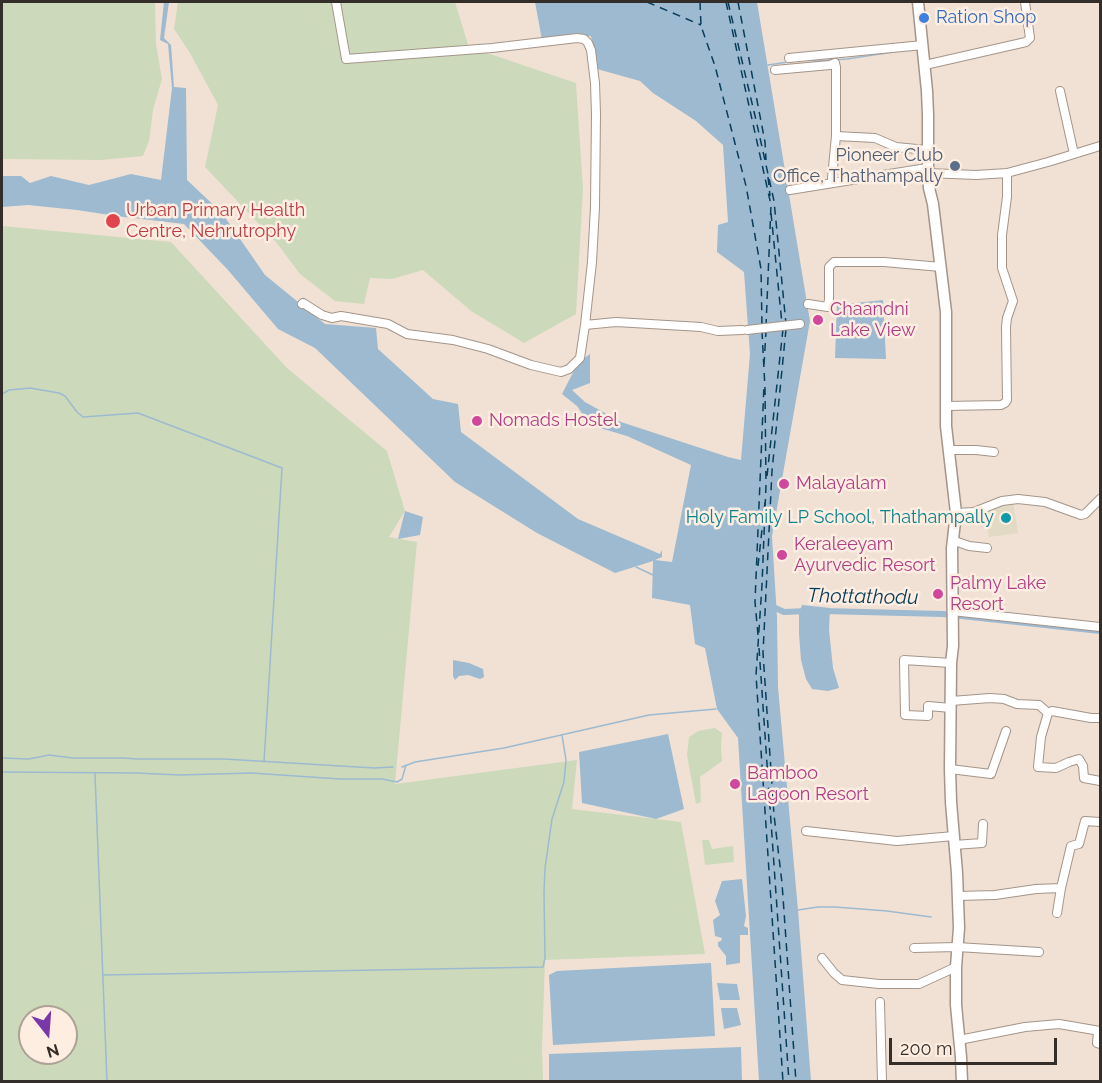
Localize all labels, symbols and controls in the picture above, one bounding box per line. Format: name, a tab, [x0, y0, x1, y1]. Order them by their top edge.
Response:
place label: Ration Shop	[936, 7, 1036, 29]
marker: Ration Shop	[917, 11, 931, 25]
place label: Pioneer Club Office, Thathampally	[773, 145, 943, 188]
marker: Pioneer Club Office, Thathampally	[948, 159, 962, 173]
place label: Urban Primary Health Centre, Nehrutrophy	[126, 200, 305, 242]
marker: Urban Primary Health Centre, Nehrutrophy	[104, 212, 122, 230]
place label: Chaandni Lake View	[830, 299, 916, 342]
marker: Chaandni Lake View	[811, 313, 825, 327]
place label: Nomads Hostel	[489, 410, 618, 432]
marker: Nomads Hostel	[470, 414, 484, 428]
place label: Malayalam	[796, 473, 886, 495]
marker: Malayalam	[777, 477, 791, 491]
place label: Holy Family LP School, Thathampally	[686, 507, 994, 529]
marker: Holy Family LP School, Thathampally	[999, 511, 1013, 525]
place label: Keraleeyam Ayurvedic Resort	[794, 534, 936, 576]
marker: Keraleeyam Ayurvedic Resort	[775, 548, 789, 562]
place label: Palmy Lake Resort	[950, 573, 1046, 616]
water label: Thottathodu	[807, 584, 919, 610]
marker: Palmy Lake Resort	[931, 587, 945, 601]
place label: Bamboo Lagoon Resort	[747, 763, 869, 806]
marker: Bamboo Lagoon Resort	[728, 777, 742, 791]
north arrow	[18, 1005, 78, 1065]
scale bar	[892, 1026, 1060, 1064]
text: 200 m	[900, 1038, 953, 1059]
text: N	[44, 1040, 61, 1062]

